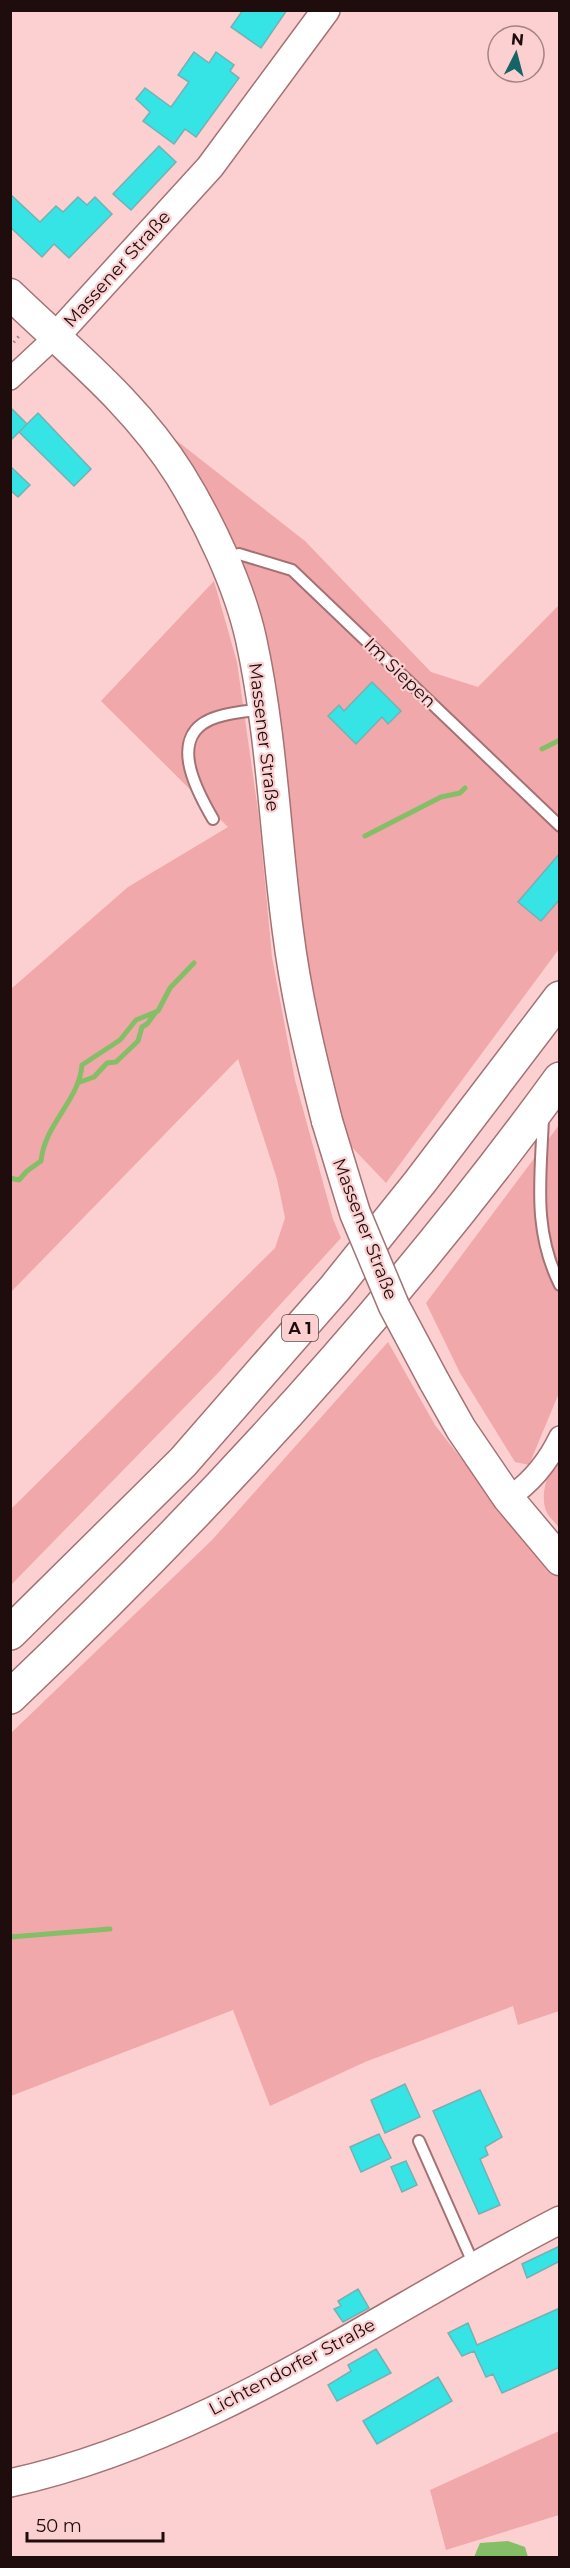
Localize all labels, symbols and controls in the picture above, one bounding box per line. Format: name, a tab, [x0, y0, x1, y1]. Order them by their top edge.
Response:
north arrow	[486, 24, 546, 84]
text: N	[510, 29, 525, 50]
street label: Massener Straße	[59, 206, 175, 332]
street label: Im Siepen	[360, 633, 440, 713]
street label: Massener Straße	[244, 661, 284, 813]
street label: Massener Straße	[328, 1155, 402, 1303]
road number: A 1	[282, 1315, 318, 1341]
street label: Lichtendorfer Straße	[205, 2314, 379, 2420]
scale bar	[27, 2505, 164, 2543]
text: 50 m	[36, 2515, 82, 2537]

